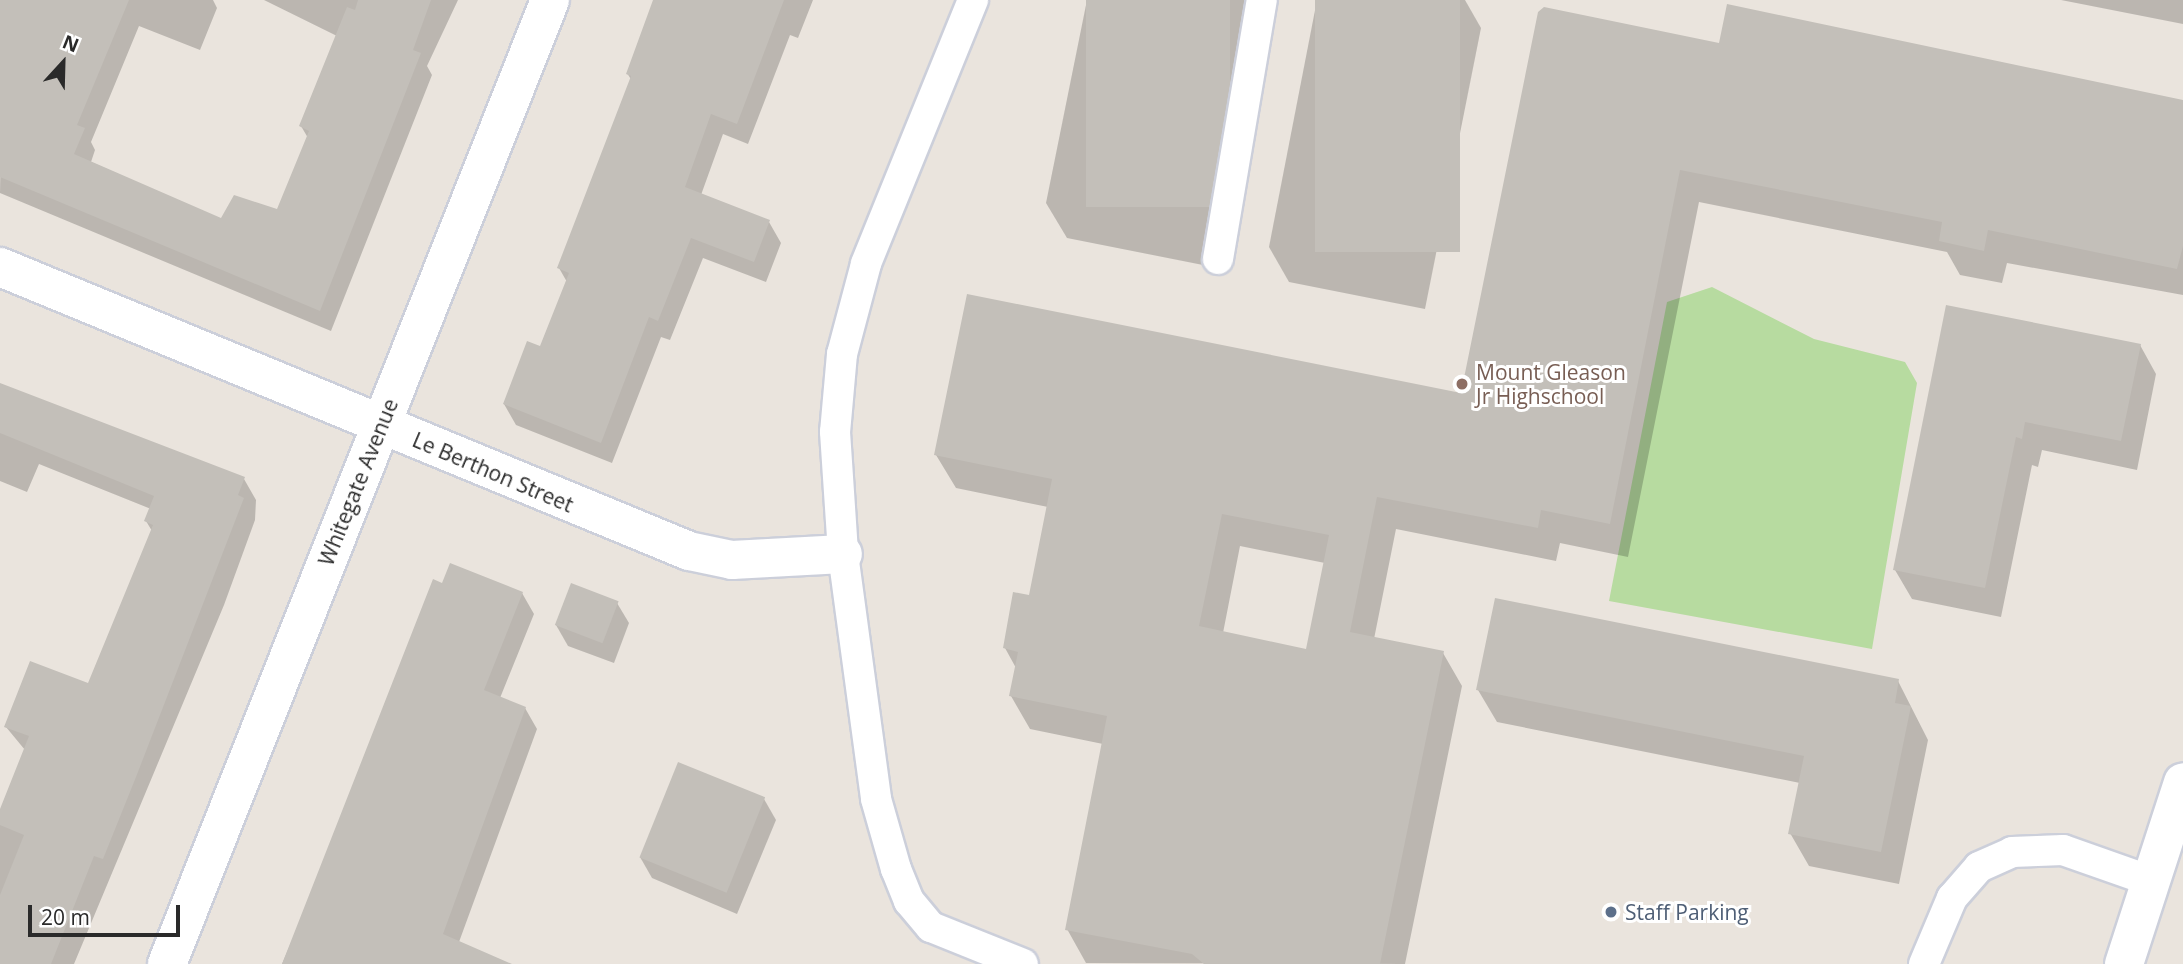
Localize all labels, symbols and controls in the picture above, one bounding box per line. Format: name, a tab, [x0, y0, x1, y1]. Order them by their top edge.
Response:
north arrow	[28, 28, 98, 98]
text: N	[59, 29, 83, 58]
place label: Mount Gleason Jr Highschool	[1476, 359, 1626, 409]
marker: Mount Gleason Jr Highschool	[1454, 376, 1470, 392]
street label: Whitegate Avenue	[313, 395, 403, 569]
street label: Le Berthon Street	[409, 427, 577, 517]
scale bar	[32, 890, 184, 934]
place label: Staff Parking	[1625, 899, 1749, 925]
text: 20 m	[41, 903, 90, 931]
marker: Staff Parking	[1603, 904, 1619, 920]

